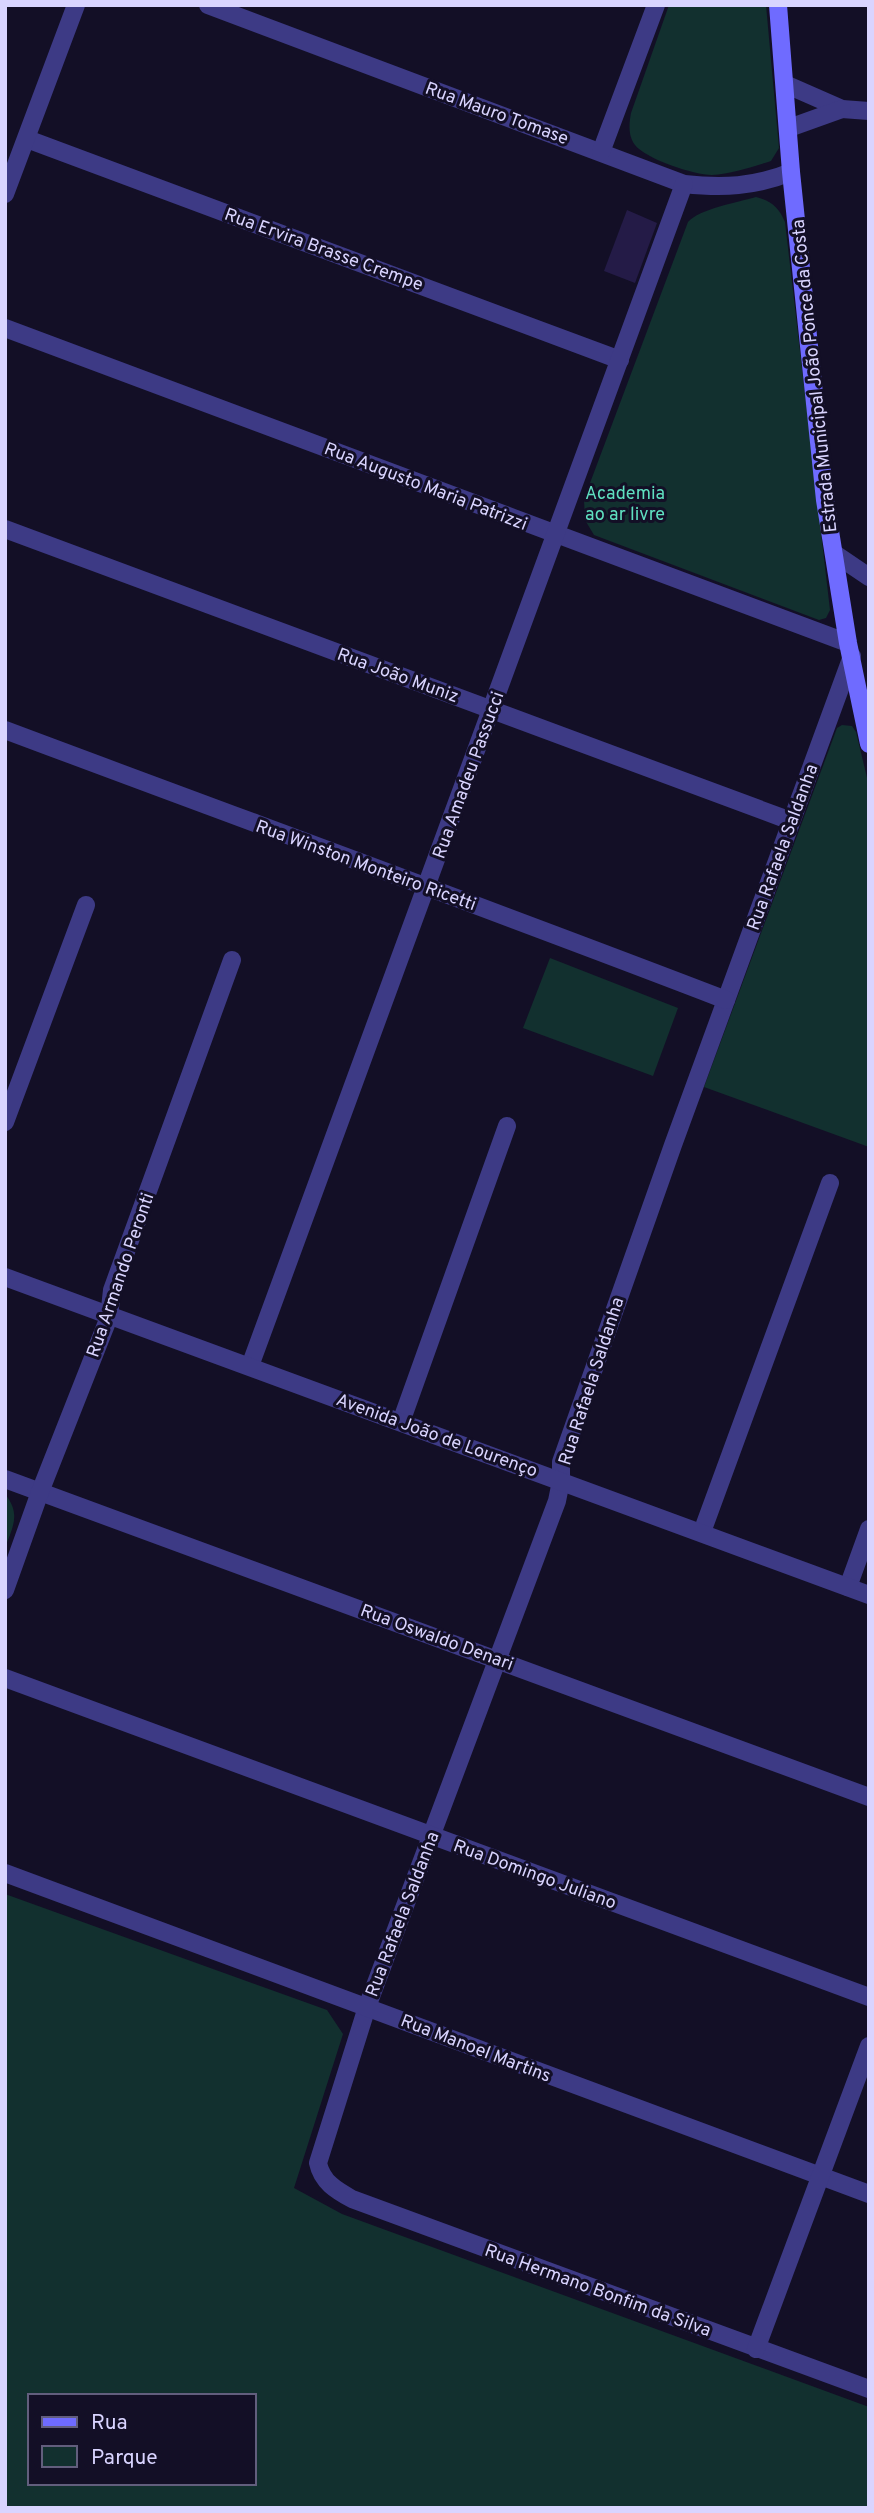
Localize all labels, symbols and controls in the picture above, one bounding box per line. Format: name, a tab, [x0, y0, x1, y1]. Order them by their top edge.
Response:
street label: Rua Mauro Tomase	[422, 78, 571, 151]
street label: Rua Ervira Brasse Crempe	[221, 204, 426, 297]
street label: Estrada Municipal João Ponce da Costa	[788, 218, 843, 534]
street label: Rua Augusto Maria Patrizzi	[321, 438, 530, 537]
park label: Academia ao ar livre	[585, 483, 665, 527]
street label: Rua João Muniz	[334, 644, 461, 709]
street label: Rua Amadeu Passucci	[428, 689, 510, 862]
street label: Rua Rafaela Saldanha	[743, 761, 824, 934]
street label: Rua Winston Monteiro Ricetti	[252, 816, 479, 917]
street label: Rua Armando Peronti	[82, 1190, 160, 1361]
street label: Rua Rafaela Saldanha	[554, 1295, 630, 1468]
street label: Avenida João de Lourenço	[333, 1389, 540, 1484]
street label: Rua Oswaldo Denari	[357, 1600, 516, 1677]
street label: Rua Rafaela Saldanha	[361, 1829, 446, 2000]
street label: Rua Domingo Juliano	[450, 1835, 619, 1916]
street label: Rua Manoel Martins	[397, 2010, 554, 2089]
street label: Rua Hermano Bonfim da Silva	[481, 2240, 714, 2343]
legend	[28, 2394, 256, 2485]
text: Rua	[91, 2410, 128, 2437]
text: Parque	[91, 2445, 158, 2472]

